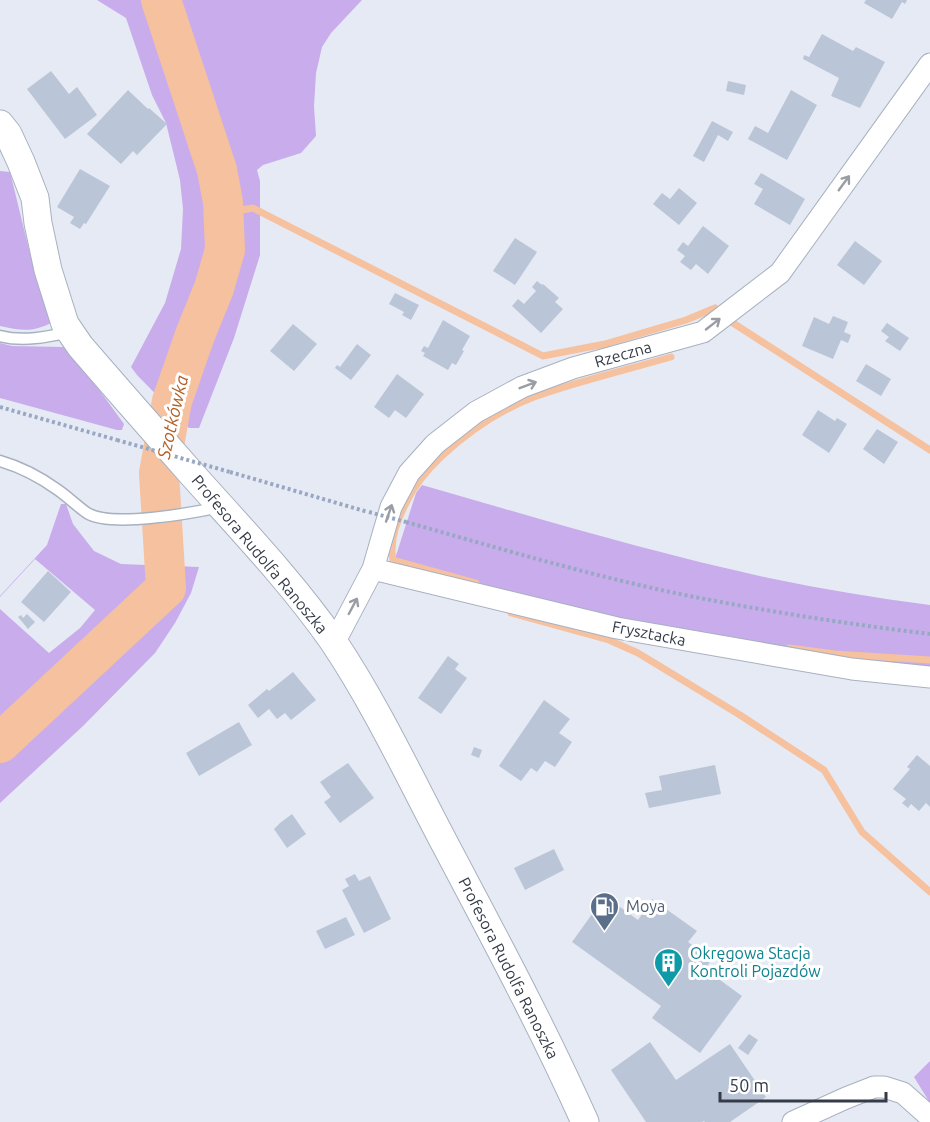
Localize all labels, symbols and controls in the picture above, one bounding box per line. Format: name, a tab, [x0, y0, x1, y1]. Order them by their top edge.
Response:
one-way arrow	[838, 175, 851, 191]
one-way arrow	[704, 317, 720, 330]
street label: Rzeczna	[592, 337, 654, 371]
water label: Szotkówka	[152, 373, 191, 462]
one-way arrow	[519, 378, 537, 389]
street label: Profesora Rudolfa Ranoszka	[188, 471, 332, 637]
one-way arrow	[385, 504, 396, 523]
one-way arrow	[348, 597, 360, 615]
street label: Frysztacka	[611, 617, 687, 649]
street label: Profesora Rudolfa Ranoszka	[455, 874, 563, 1062]
fuel station icon: Moya	[589, 890, 621, 932]
place label: Moya	[626, 897, 665, 915]
place label: Okręgowa Stacja Kontroli Pojazdów	[690, 944, 821, 980]
building icon: Okręgowa Stacja Kontroli Pojazdów	[653, 946, 685, 988]
scale bar	[720, 1065, 886, 1103]
text: 50 m	[729, 1075, 769, 1095]

